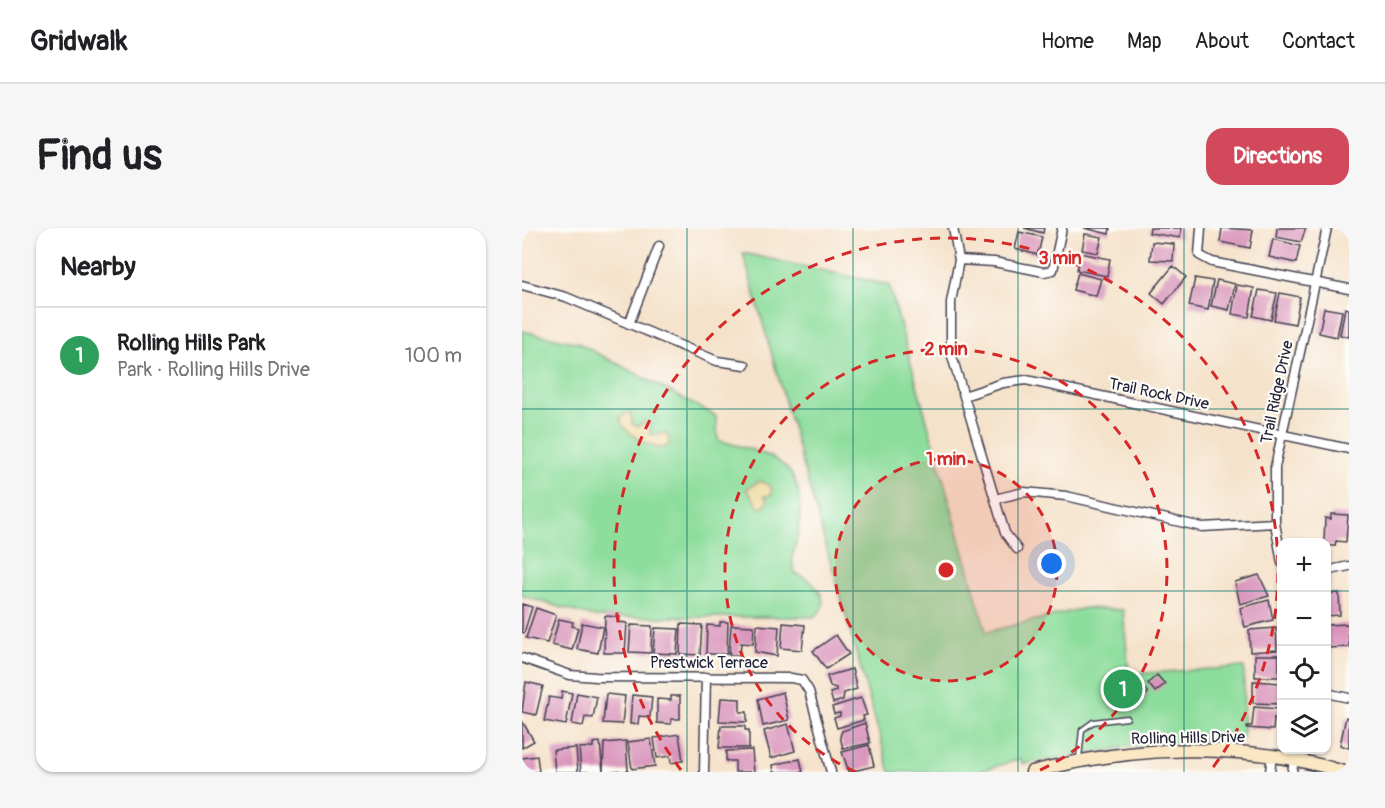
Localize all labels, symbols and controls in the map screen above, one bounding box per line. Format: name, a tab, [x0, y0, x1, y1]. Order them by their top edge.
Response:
text: Gridwalk	[30, 24, 128, 59]
text: Home	[1041, 28, 1094, 55]
text: Map	[1127, 28, 1162, 55]
text: About	[1195, 28, 1249, 55]
text: Contact	[1282, 28, 1355, 55]
button: Directions	[1206, 128, 1349, 185]
text: Find us	[36, 130, 162, 182]
text: 3 min	[1038, 247, 1082, 270]
text: Nearby	[60, 251, 136, 283]
text: Rolling Hills Park	[117, 329, 265, 357]
text: 2 min	[924, 338, 968, 361]
street label: Trail Ridge Drive	[1256, 339, 1298, 446]
text: 1	[76, 343, 83, 368]
text: 100 m	[405, 343, 462, 368]
text: Park · Rolling Hills Drive	[117, 357, 310, 382]
street label: Trail Rock Drive	[1107, 374, 1211, 414]
text: 1 min	[926, 448, 966, 471]
map controls	[1277, 538, 1331, 754]
button: +	[1277, 538, 1331, 592]
your location	[1037, 549, 1066, 578]
centre of rings	[936, 560, 956, 580]
button: −	[1277, 592, 1331, 646]
button: locate	[1277, 646, 1331, 700]
street label: Prestwick Terrace	[650, 653, 768, 673]
pin: 1	[1104, 666, 1142, 712]
button: layers	[1277, 700, 1331, 754]
street label: Rolling Hills Drive	[1131, 727, 1245, 749]

